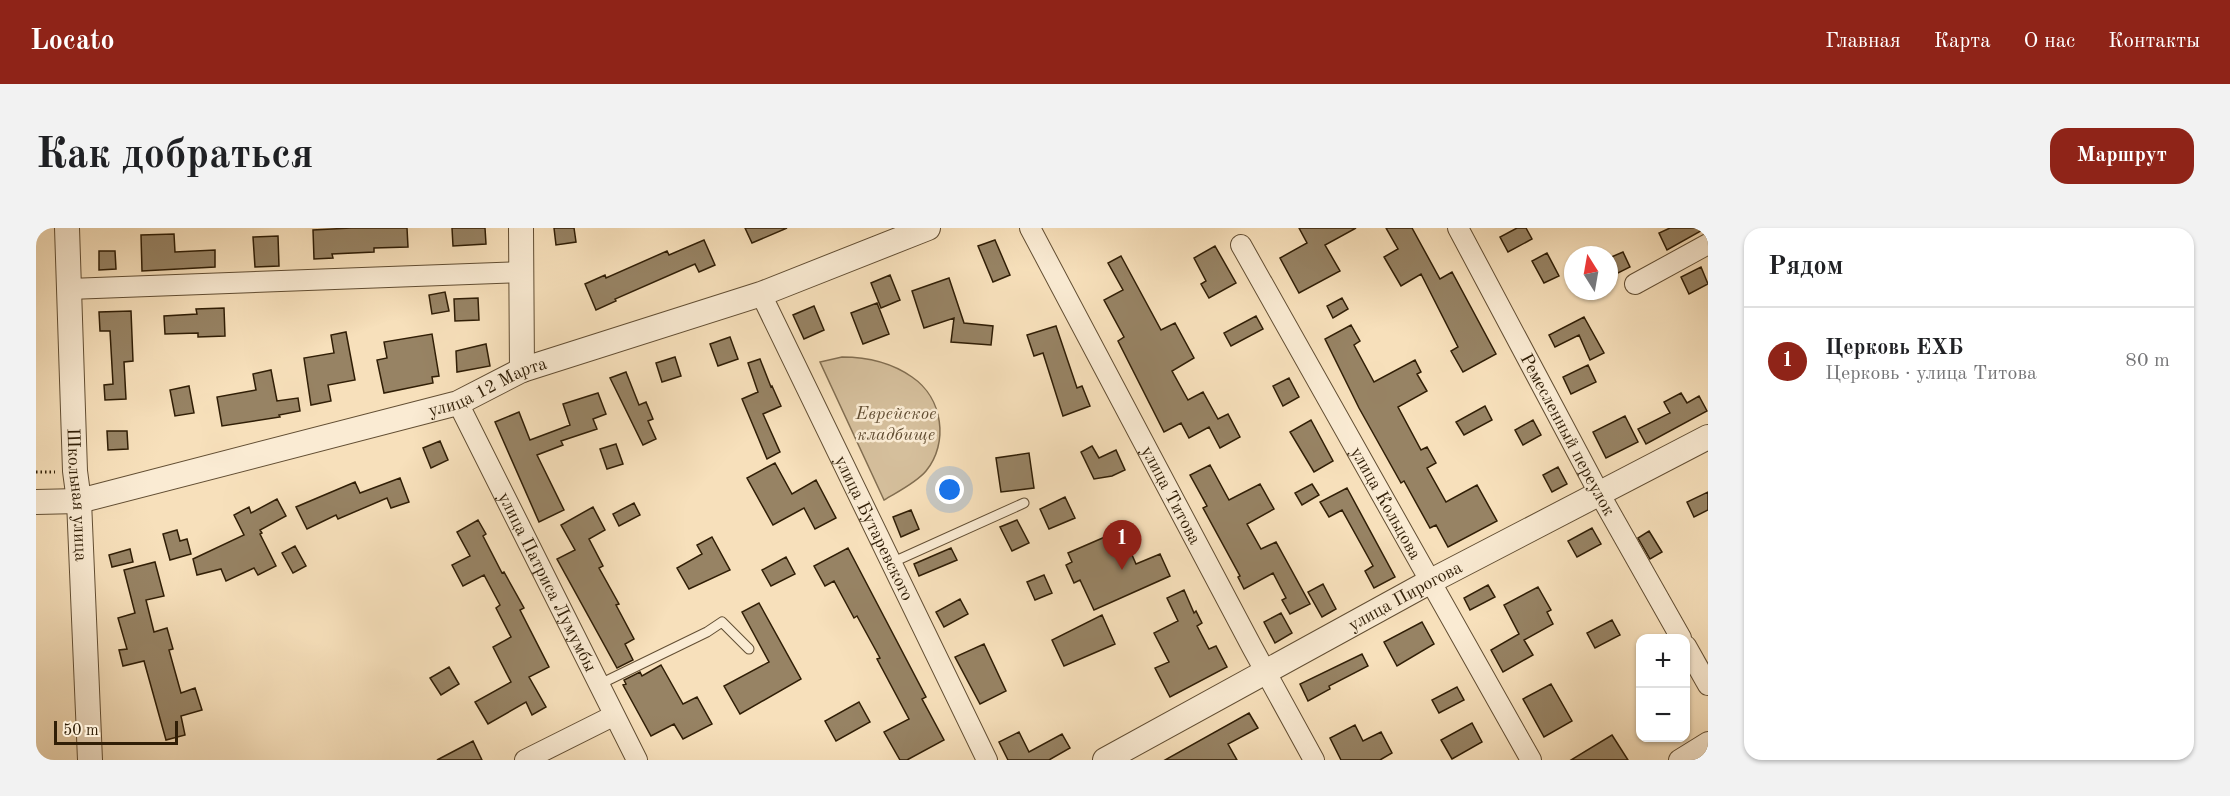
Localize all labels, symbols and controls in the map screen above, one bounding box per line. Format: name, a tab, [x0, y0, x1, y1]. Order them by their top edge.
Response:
text: Locato	[30, 28, 115, 56]
text: Главная	[1825, 31, 1901, 52]
text: Карта	[1934, 31, 1991, 52]
text: О нас	[2024, 31, 2075, 52]
text: Контакты	[2108, 31, 2200, 52]
button: Маршрут	[2050, 128, 2194, 184]
text: Как добраться	[36, 135, 313, 177]
north arrow	[1564, 246, 1618, 300]
text: Рядом	[1768, 254, 1843, 280]
text: Церковь ЕХБ	[1825, 337, 1963, 359]
street label: Ремесленный переулок	[1517, 351, 1618, 519]
text: 1	[1782, 351, 1793, 371]
text: 80 m	[2125, 351, 2170, 371]
street label: улица 12 Марта	[427, 355, 549, 420]
text: Церковь · улица Титова	[1825, 364, 2037, 384]
park label: Еврейское кладбище	[855, 405, 936, 444]
street label: Школьная улица	[64, 428, 90, 562]
street label: улица Титова	[1137, 443, 1204, 548]
street label: улица Кольцова	[1347, 444, 1424, 563]
street label: улица Бутаревского	[831, 453, 916, 604]
your location	[935, 475, 964, 504]
street label: улица Патриса Лумумбы	[494, 490, 599, 675]
pin: 1	[1102, 520, 1142, 570]
street label: улица Пирогова	[1345, 558, 1465, 635]
map controls	[1636, 634, 1690, 742]
button: +	[1636, 634, 1690, 688]
button: −	[1636, 688, 1690, 742]
scale bar	[54, 718, 178, 746]
text: 50 m	[63, 723, 99, 739]

